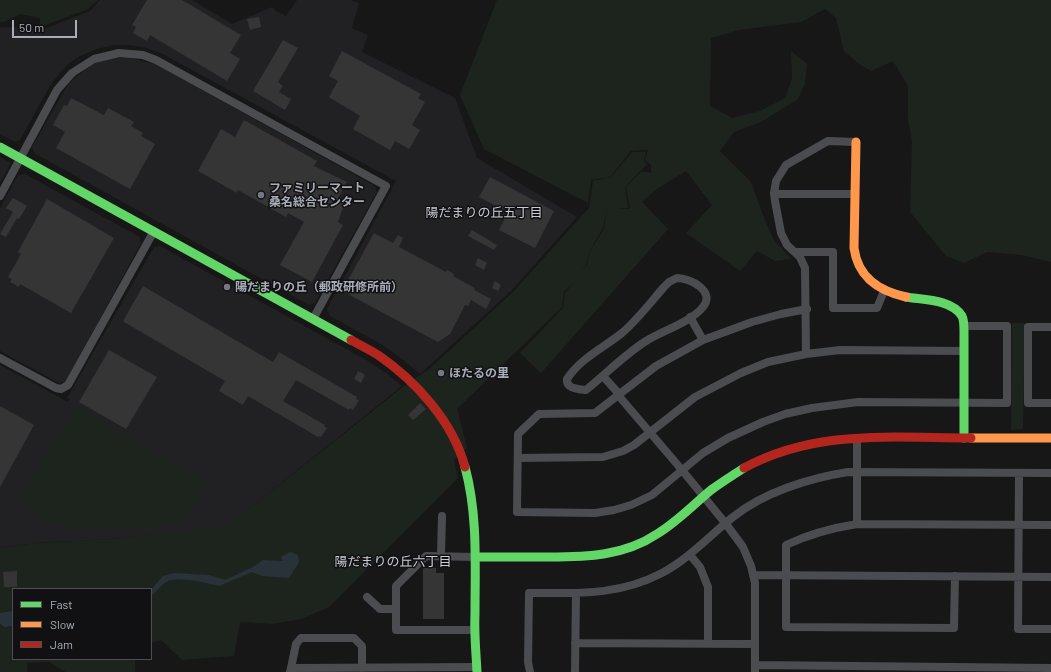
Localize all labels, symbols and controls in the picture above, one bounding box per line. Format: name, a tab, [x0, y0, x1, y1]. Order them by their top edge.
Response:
scale bar	[14, 12, 79, 38]
text: 50 m	[19, 20, 44, 34]
place label: ファミリーマート 桑名総合センター	[269, 181, 365, 209]
marker: ファミリーマート 桑名総合センター	[256, 190, 266, 200]
district label: 陽だまりの丘五丁目	[426, 205, 542, 221]
place label: 陽だまりの丘（郵政研修所前）	[235, 280, 403, 294]
marker: 陽だまりの丘（郵政研修所前）	[222, 282, 232, 292]
place label: ほたるの里	[449, 366, 509, 380]
marker: ほたるの里	[436, 368, 446, 378]
district label: 陽だまりの丘六丁目	[335, 554, 451, 570]
legend	[12, 588, 152, 660]
text: Fast	[50, 597, 73, 611]
text: Slow	[50, 617, 75, 631]
text: Jam	[50, 637, 73, 651]

